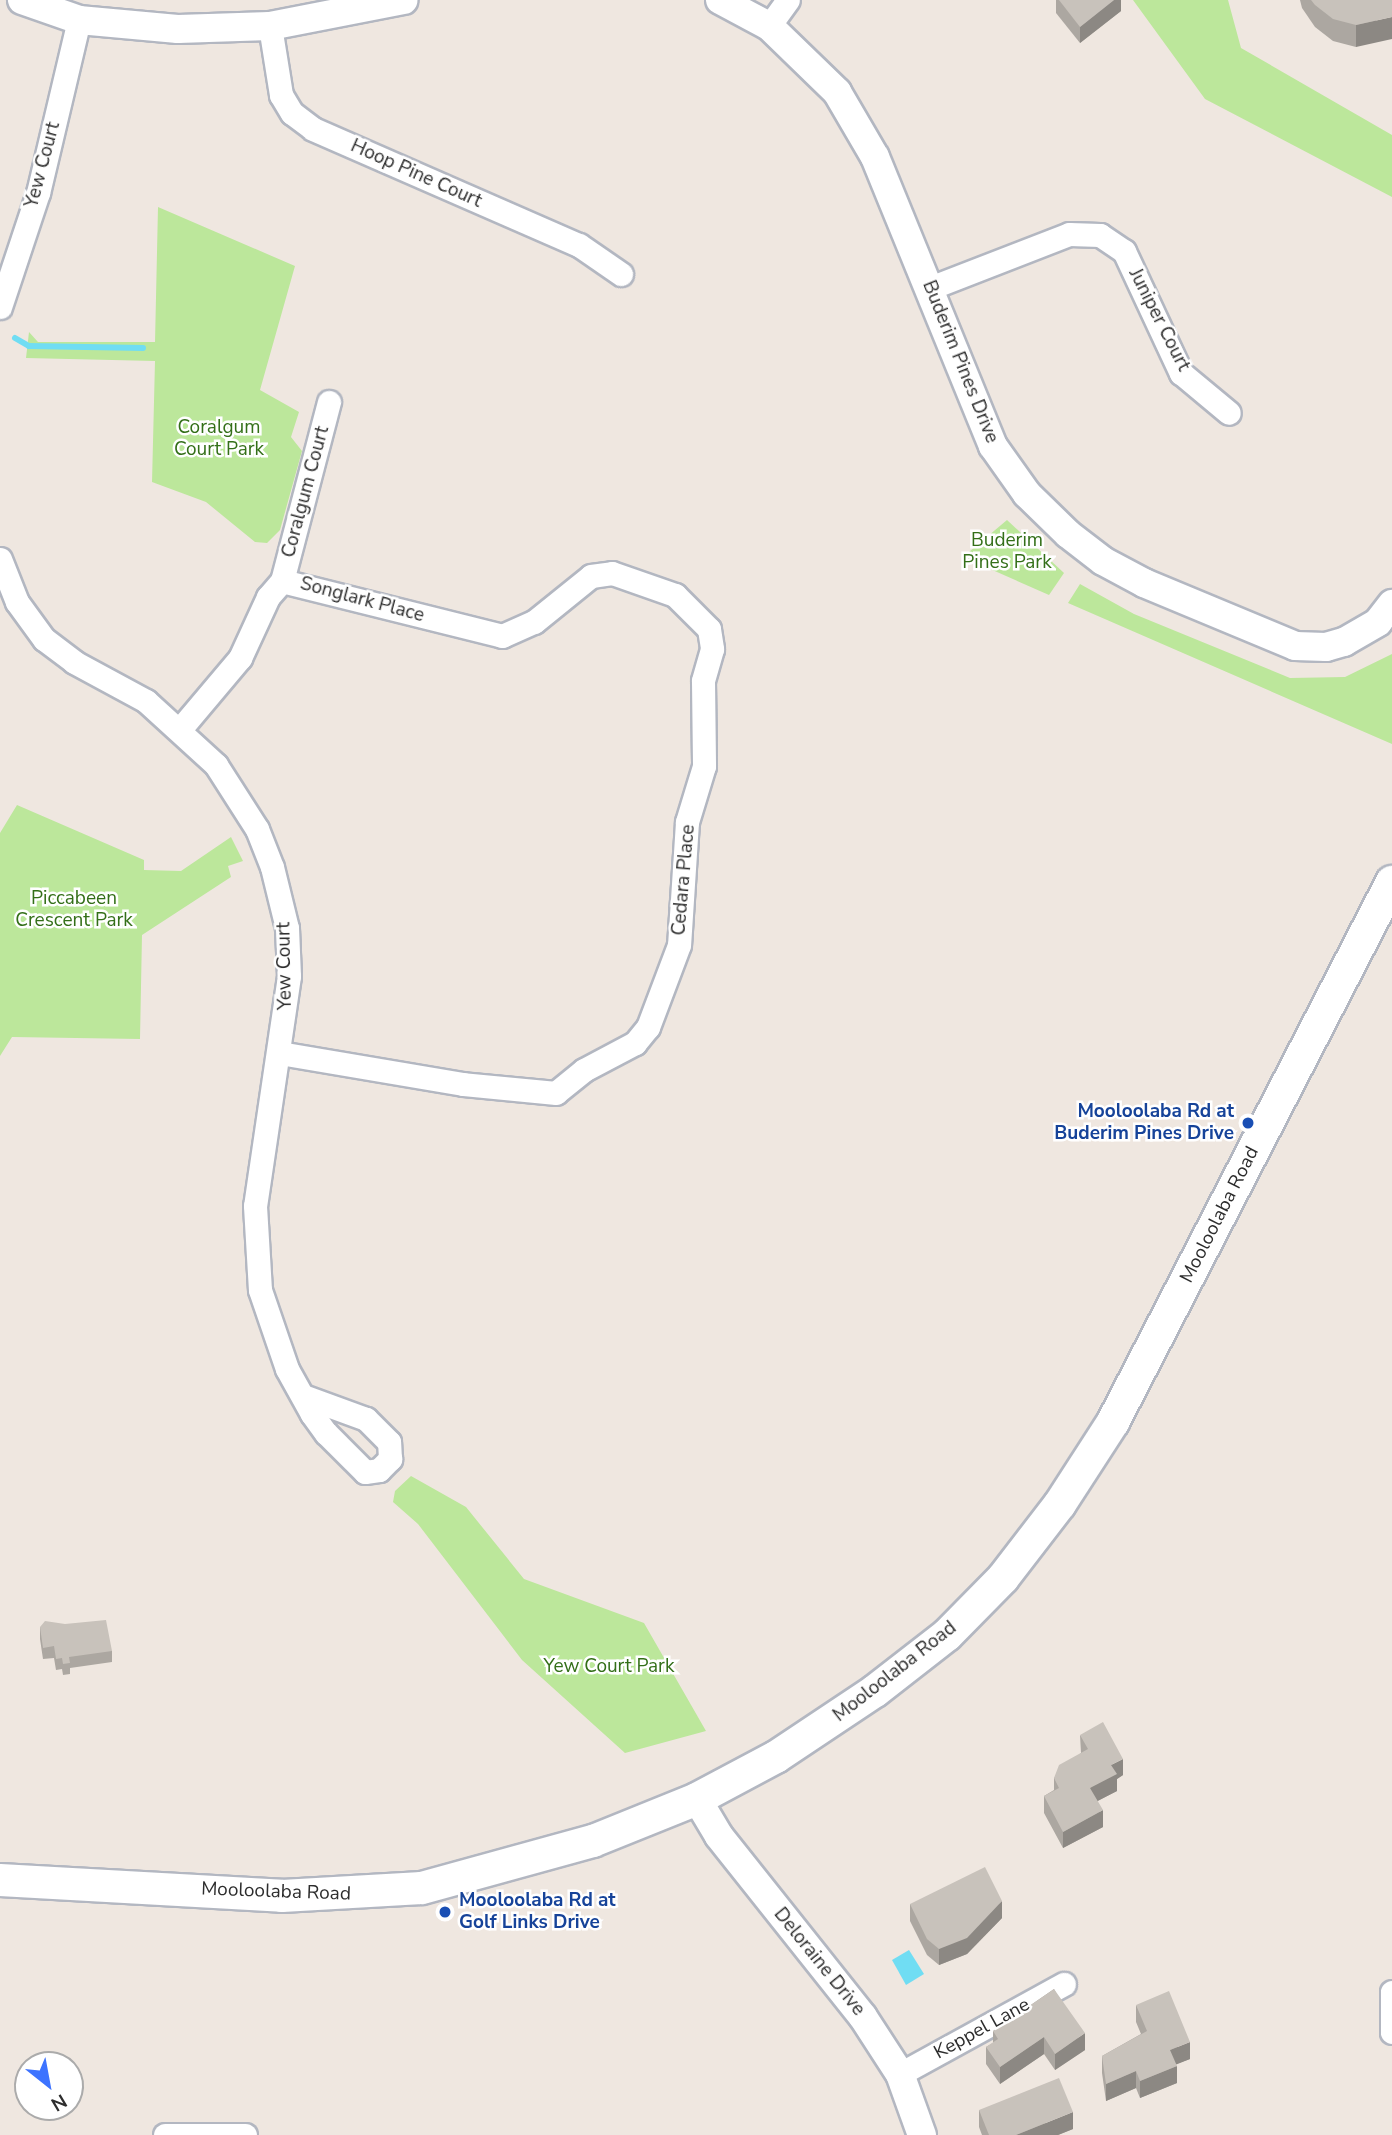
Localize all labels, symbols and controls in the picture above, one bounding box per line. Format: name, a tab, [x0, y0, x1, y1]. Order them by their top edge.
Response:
street label: Yew Court	[21, 120, 65, 210]
street label: Hoop Pine Court	[347, 135, 485, 213]
street label: Juniper Court	[1123, 265, 1195, 375]
street label: Buderim Pines Drive	[917, 277, 1003, 447]
park label: Coralgum Court Park	[174, 417, 264, 461]
street label: Coralgum Court	[277, 424, 335, 560]
park label: Buderim Pines Park	[962, 530, 1052, 574]
street label: Songlark Place	[297, 572, 427, 628]
street label: Cedara Place	[668, 823, 700, 937]
park label: Piccabeen Crescent Park	[15, 888, 133, 932]
street label: Yew Court	[273, 922, 297, 1010]
place label: Mooloolaba Rd at Buderim Pines Drive	[1054, 1101, 1234, 1145]
marker: Mooloolaba Rd at Buderim Pines Drive	[1240, 1115, 1256, 1131]
street label: Mooloolaba Road	[1176, 1143, 1264, 1287]
street label: Mooloolaba Road	[829, 1617, 961, 1727]
park label: Yew Court Park	[544, 1656, 674, 1678]
street label: Mooloolaba Road	[201, 1878, 351, 1906]
place label: Mooloolaba Rd at Golf Links Drive	[459, 1890, 616, 1934]
street label: Deloraine Drive	[769, 1903, 869, 2021]
marker: Mooloolaba Rd at Golf Links Drive	[437, 1904, 453, 1920]
street label: Keppel Lane	[930, 1993, 1034, 2065]
north arrow	[14, 2051, 84, 2121]
text: N	[46, 2087, 72, 2117]

